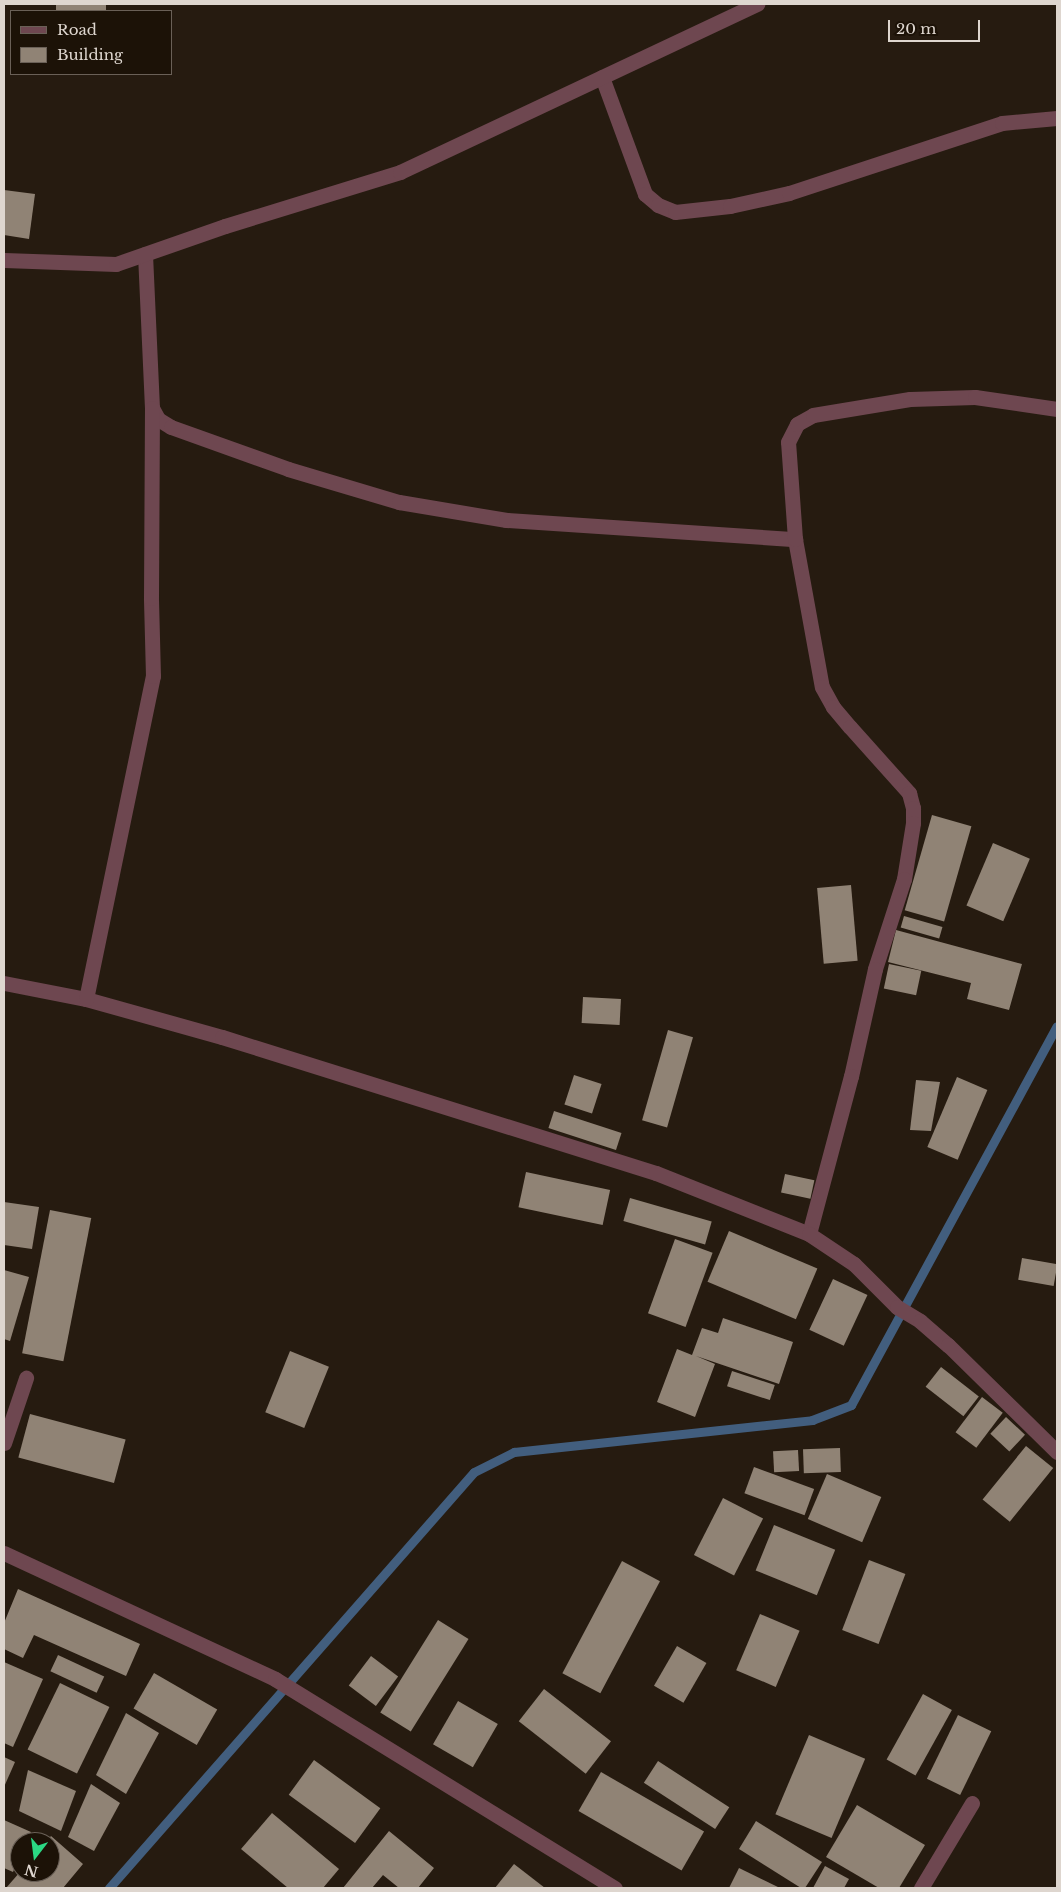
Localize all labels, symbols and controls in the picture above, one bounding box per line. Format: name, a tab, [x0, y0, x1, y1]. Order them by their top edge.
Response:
legend	[10, 10, 172, 75]
scale bar	[891, 10, 984, 42]
text: 20 m	[896, 19, 936, 38]
text: Road	[57, 20, 97, 39]
text: Building	[57, 45, 123, 64]
north arrow	[10, 1832, 60, 1882]
text: N	[23, 1860, 40, 1881]

